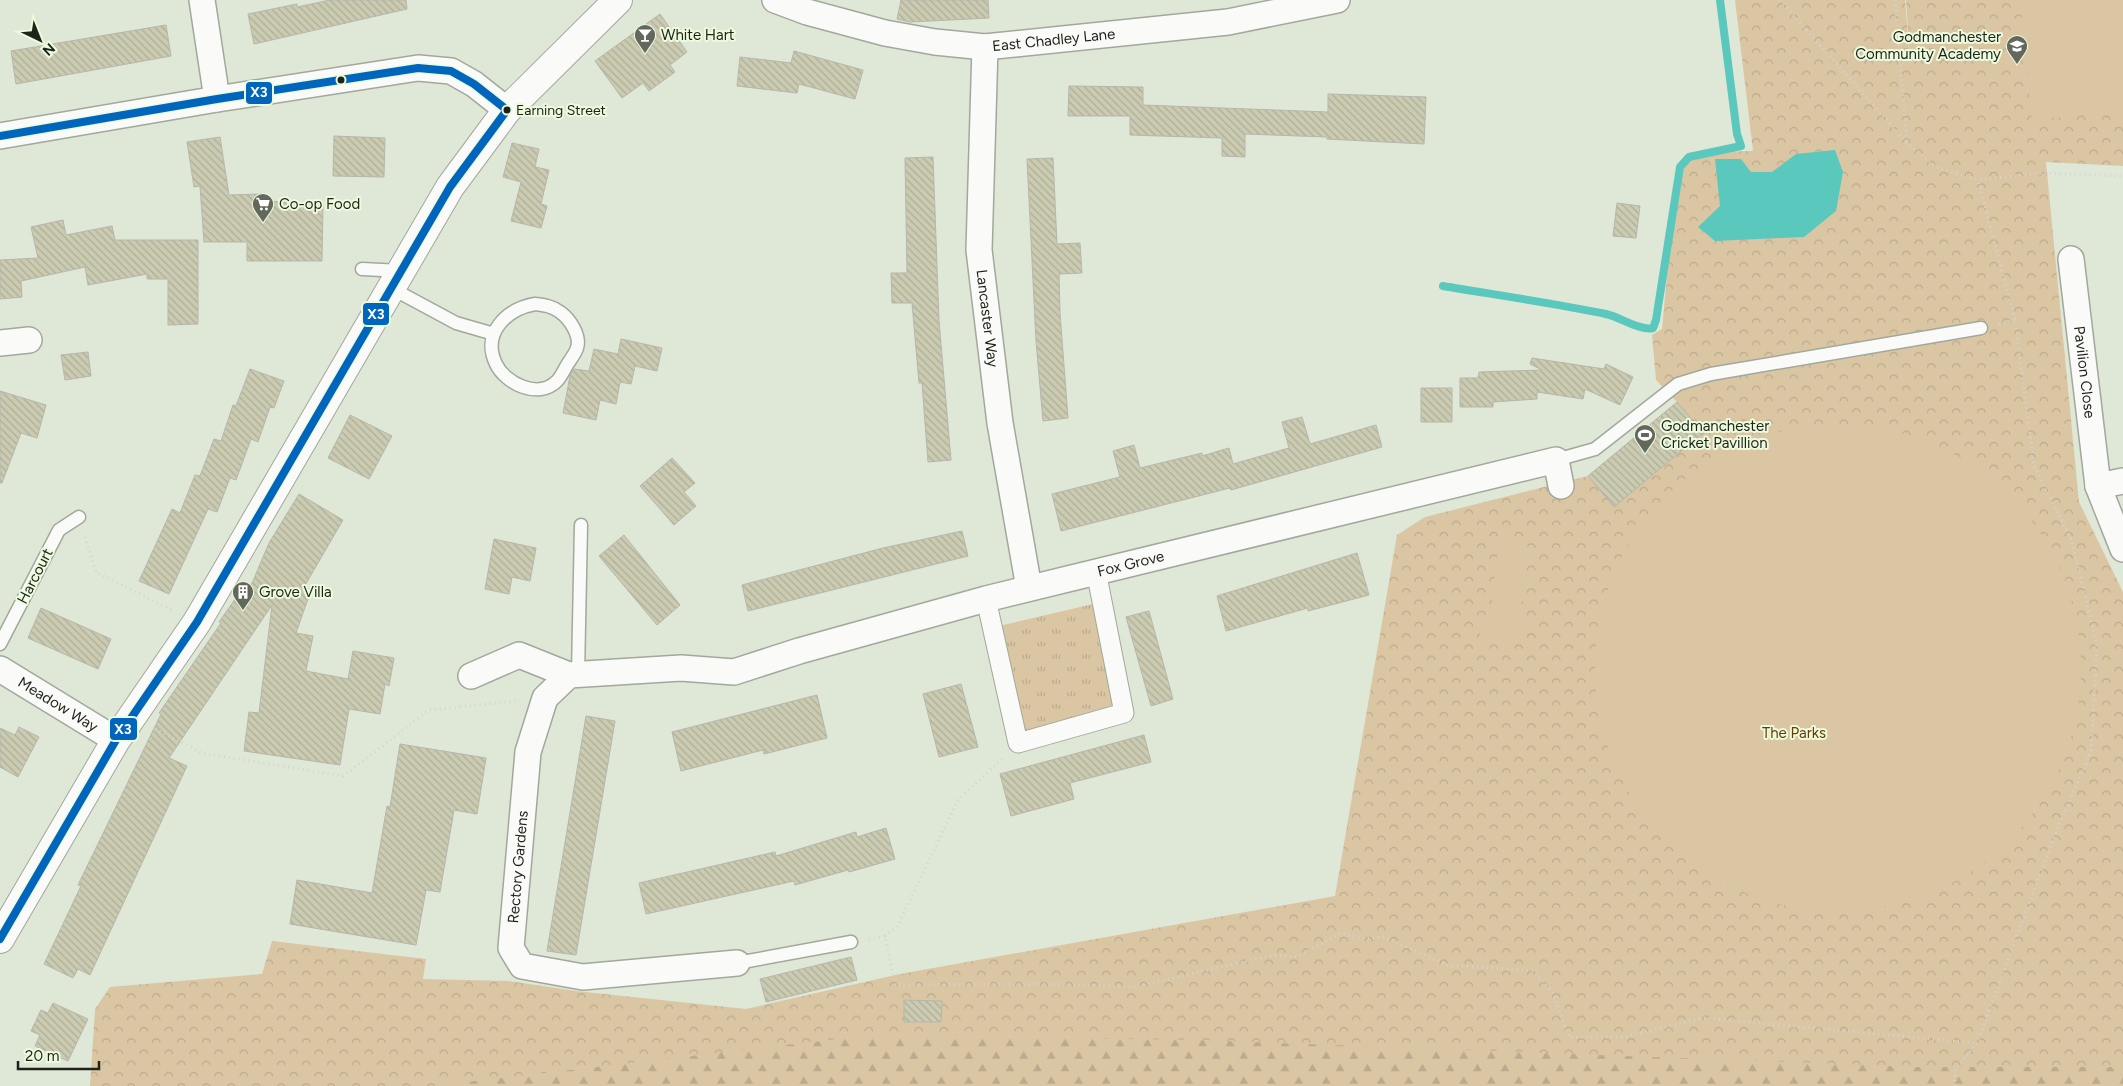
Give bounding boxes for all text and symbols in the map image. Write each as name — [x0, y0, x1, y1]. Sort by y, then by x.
north arrow — [15, 15, 65, 65]
bar icon: White Hart — [633, 23, 657, 54]
street label: East Chadley Lane — [991, 25, 1116, 55]
place label: White Hart — [661, 26, 735, 44]
place label: Godmanchester Community Academy — [1855, 28, 2001, 63]
school or university icon: Godmanchester Community Academy — [2005, 34, 2029, 65]
text: N — [39, 39, 58, 59]
unlabelled marker — [336, 75, 346, 85]
line badge: X3 — [245, 81, 273, 105]
text: X3 — [250, 84, 268, 101]
place label: Earning Street — [516, 102, 606, 119]
marker: Earning Street — [502, 105, 512, 115]
supermarket icon: Co-op Food — [251, 192, 275, 223]
place label: Co-op Food — [279, 195, 360, 213]
street label: Lancaster Way — [972, 268, 1002, 368]
line badge: X3 — [362, 302, 390, 326]
text: X3 — [367, 306, 385, 323]
street label: Pavilion Close — [2070, 325, 2099, 419]
place label: Godmanchester Cricket Pavillion — [1661, 417, 1769, 452]
sports icon: Godmanchester Cricket Pavillion — [1633, 423, 1657, 454]
street label: Harcourt — [13, 545, 57, 607]
street label: Fox Grove — [1095, 547, 1166, 581]
building icon: Grove Villa — [231, 580, 255, 611]
place label: Grove Villa — [259, 583, 332, 601]
street label: Meadow Way — [15, 673, 101, 736]
line badge: X3 — [109, 717, 138, 741]
text: X3 — [114, 721, 132, 738]
park label: The Parks — [1762, 724, 1826, 742]
street label: Rectory Gardens — [504, 810, 532, 924]
scale bar — [18, 1038, 99, 1070]
text: 20 m — [25, 1047, 59, 1065]

